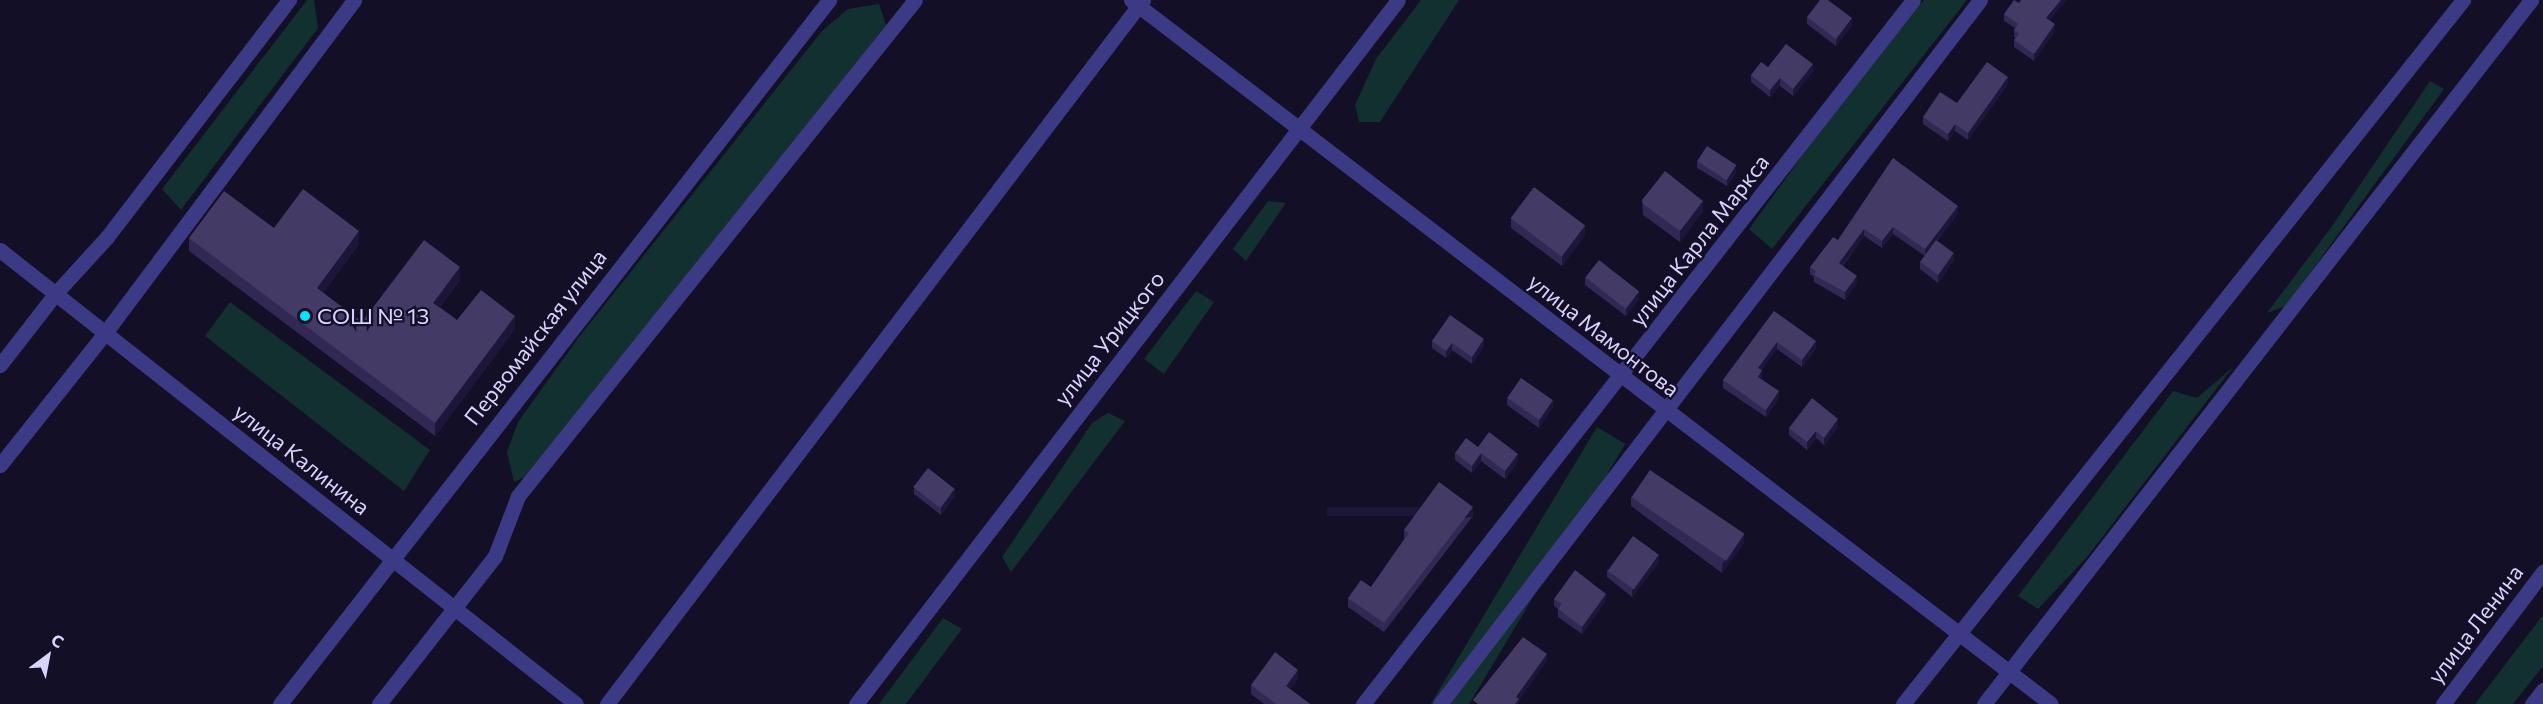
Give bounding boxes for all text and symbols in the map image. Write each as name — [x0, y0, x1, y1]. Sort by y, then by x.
street label: улица Карла Маркса — [1624, 149, 1774, 331]
street label: Первомайская улица — [458, 244, 612, 430]
street label: улица Урицкого — [1048, 266, 1170, 410]
street label: улица Мамонтова — [1523, 268, 1685, 402]
place label: СОШ № 13 — [317, 303, 429, 329]
marker: СОШ № 13 — [298, 309, 312, 323]
street label: улица Калинина — [229, 398, 375, 520]
street label: улица Ленина — [2422, 560, 2528, 688]
north arrow — [18, 626, 78, 686]
text: С — [48, 629, 67, 651]

